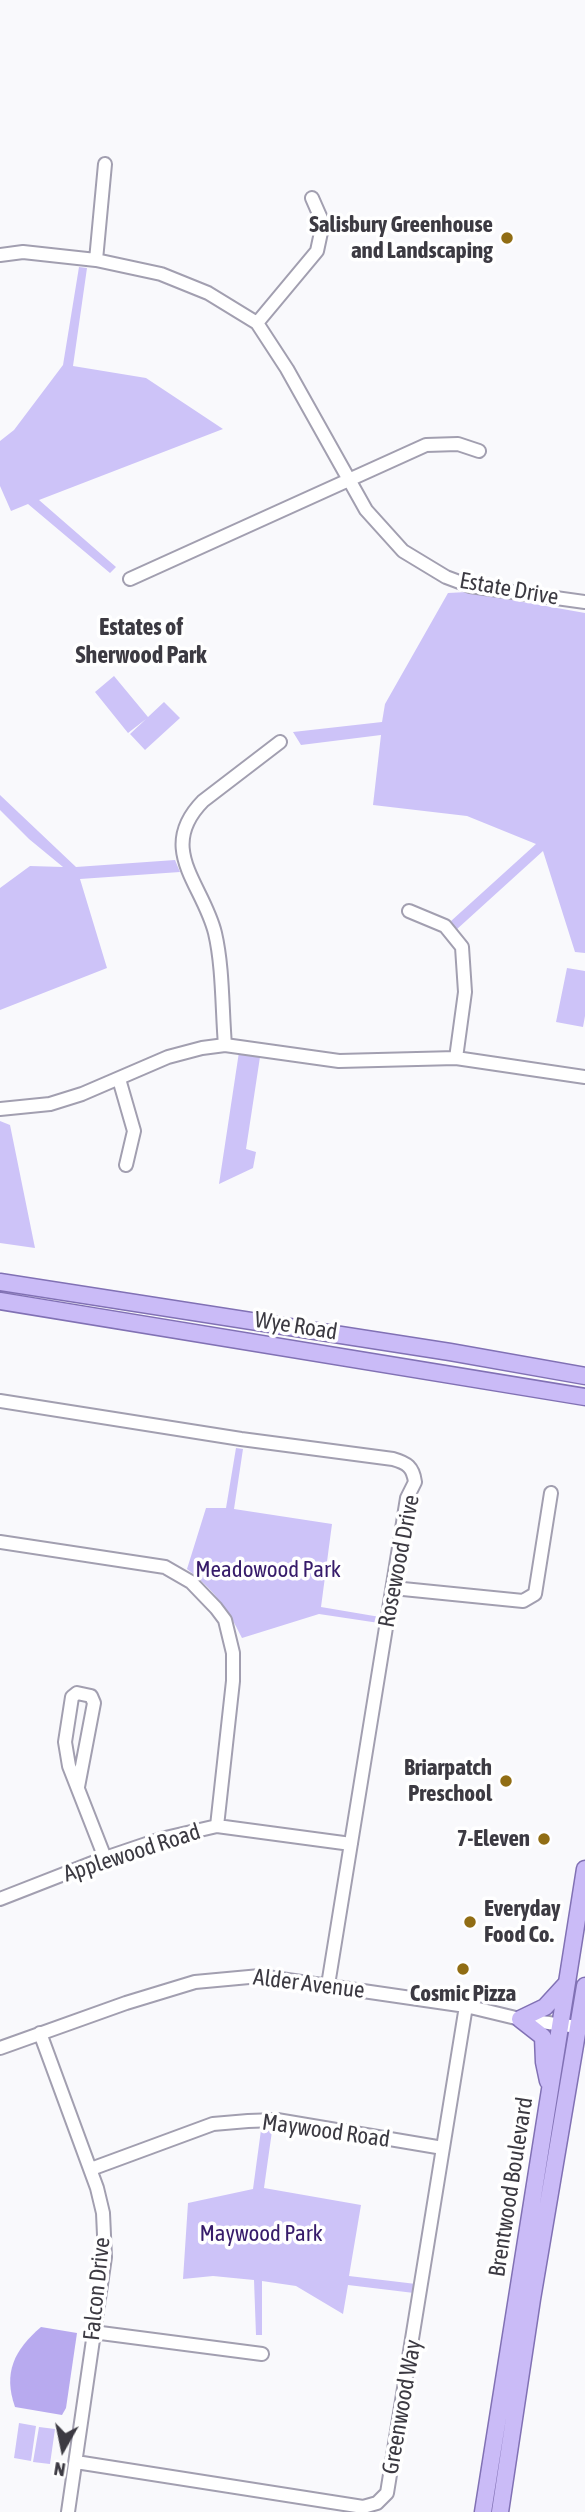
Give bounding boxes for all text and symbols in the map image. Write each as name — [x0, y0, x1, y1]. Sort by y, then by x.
place label: Salisbury Greenhouse and Landscaping — [309, 211, 493, 265]
marker: Salisbury Greenhouse and Landscaping — [499, 230, 515, 246]
street label: Estate Drive — [457, 567, 561, 611]
district label: Estates of Sherwood Park — [75, 613, 207, 669]
street label: Wye Road — [253, 1306, 339, 1346]
street label: Rosewood Drive — [373, 1492, 425, 1630]
park label: Meadowood Park — [195, 1556, 341, 1584]
place label: Briarpatch Preschool — [404, 1754, 492, 1808]
marker: Briarpatch Preschool — [498, 1773, 514, 1789]
street label: Applewood Road — [60, 1818, 204, 1888]
place label: 7-Eleven — [457, 1825, 530, 1853]
marker: 7-Eleven — [536, 1831, 552, 1847]
place label: Everyday Food Co. — [484, 1895, 561, 1949]
marker: Everyday Food Co. — [462, 1914, 478, 1930]
marker: Cosmic Pizza — [455, 1961, 471, 1977]
street label: Alder Avenue — [252, 1963, 366, 2005]
place label: Cosmic Pizza — [410, 1980, 516, 2008]
street label: Brentwood Boulevard — [483, 2095, 539, 2279]
street label: Maywood Road — [260, 2108, 392, 2154]
park label: Maywood Park — [199, 2220, 323, 2248]
street label: Falcon Drive — [78, 2236, 116, 2342]
street label: Greenwood Way — [377, 2338, 427, 2476]
north arrow — [28, 2414, 98, 2484]
text: N — [52, 2458, 67, 2481]

